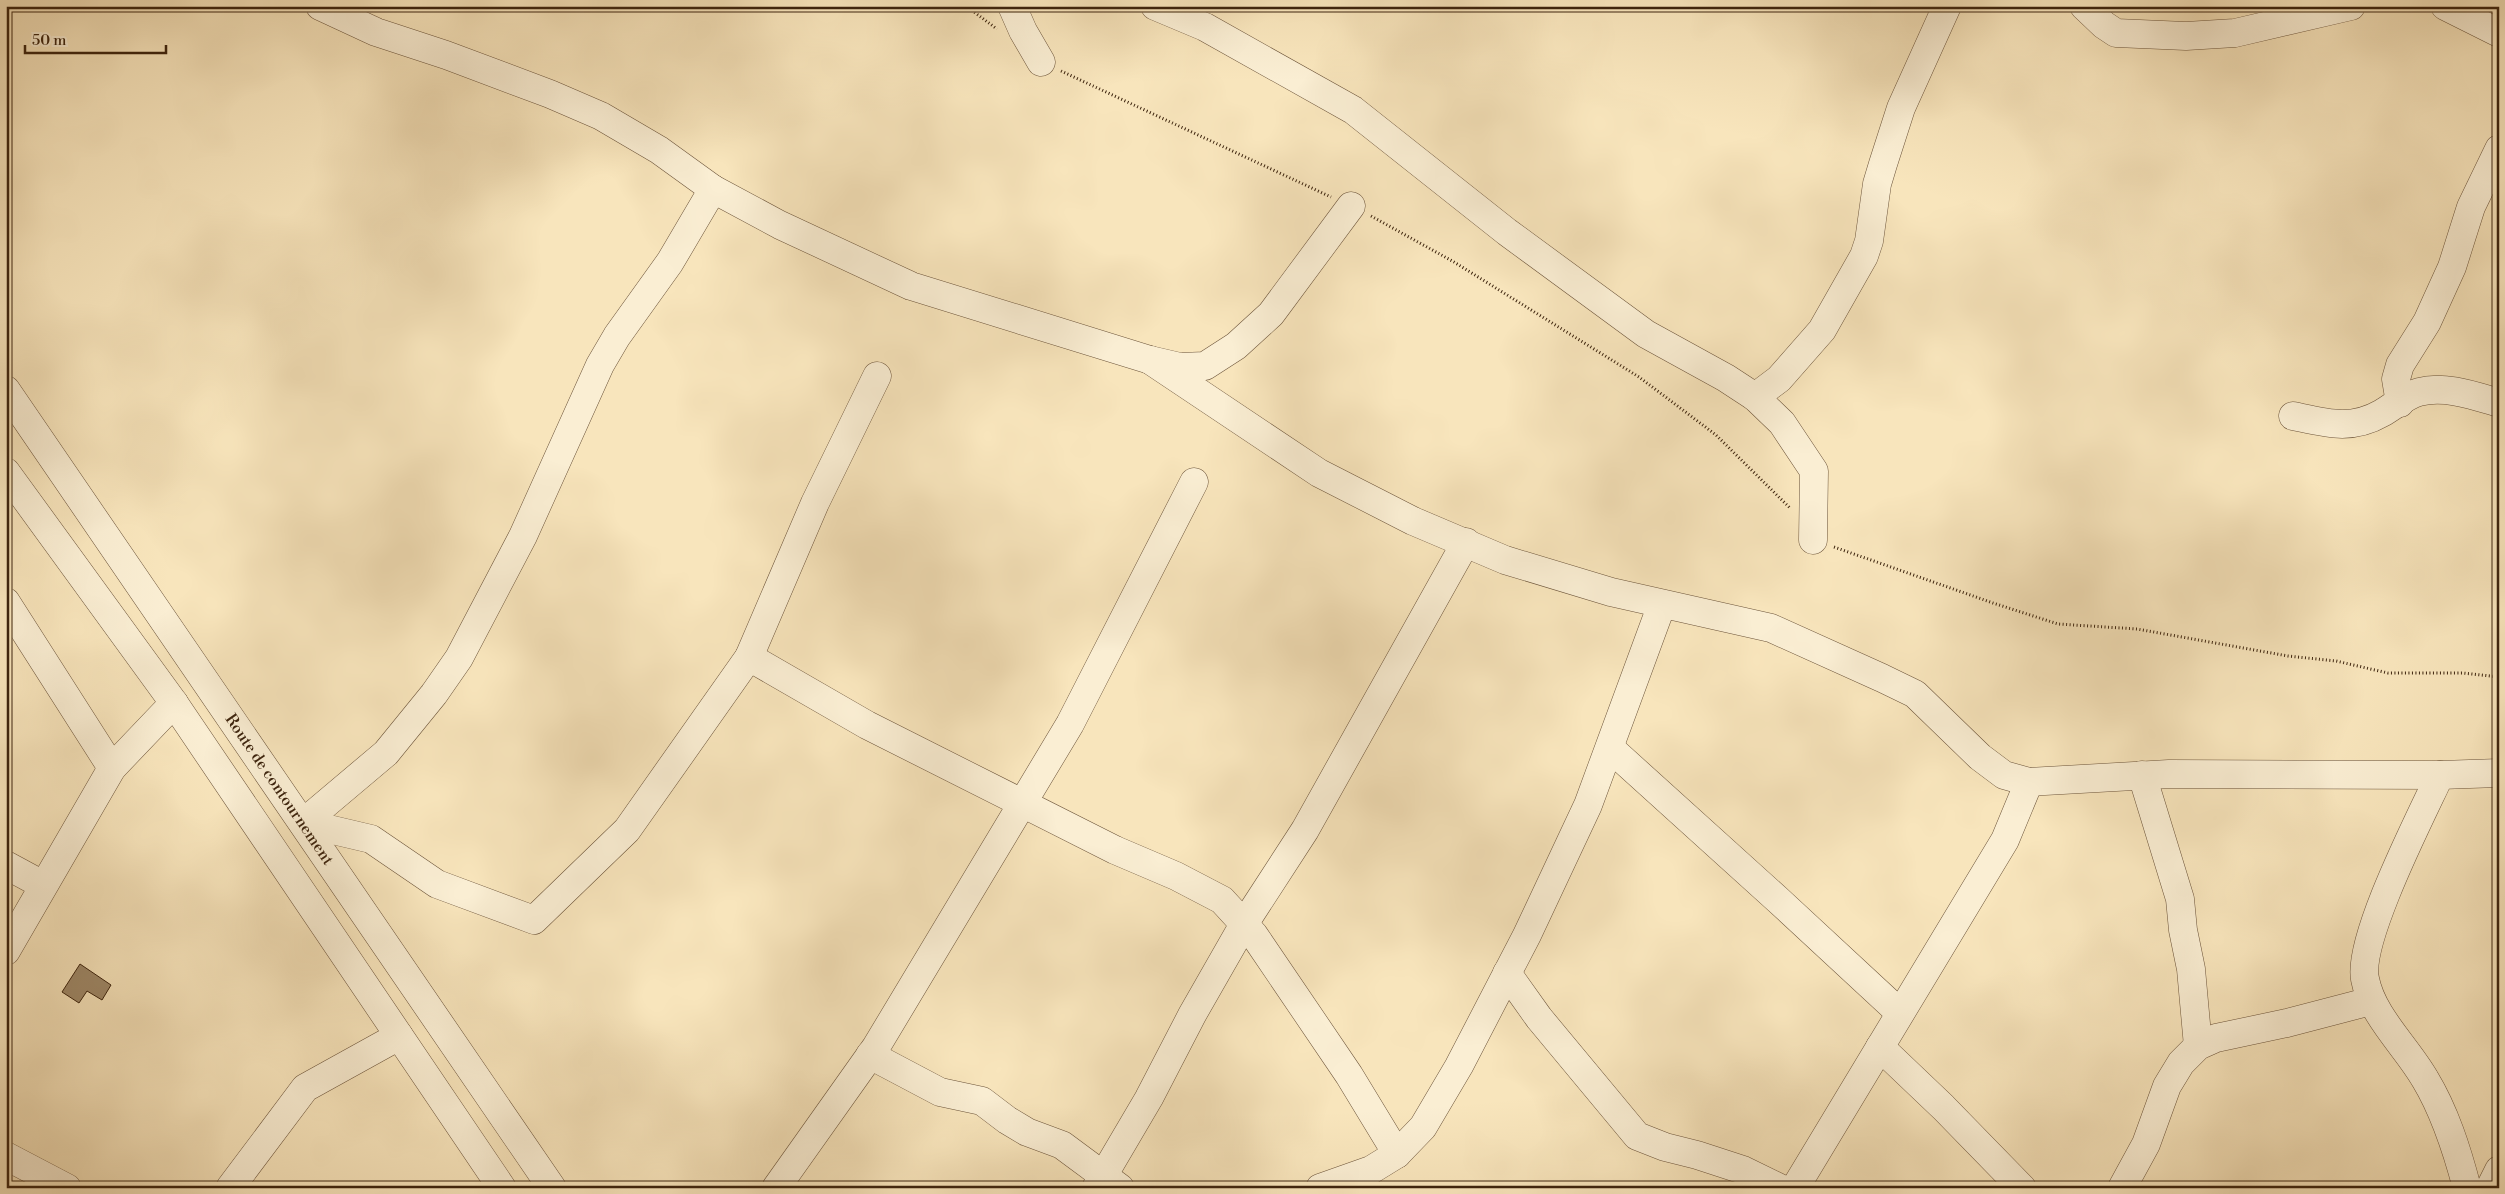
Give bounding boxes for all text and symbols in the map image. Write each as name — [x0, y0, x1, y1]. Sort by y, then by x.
scale bar — [25, 22, 166, 54]
text: 50 m — [32, 31, 66, 50]
street label: Route de contournement — [221, 710, 338, 869]

